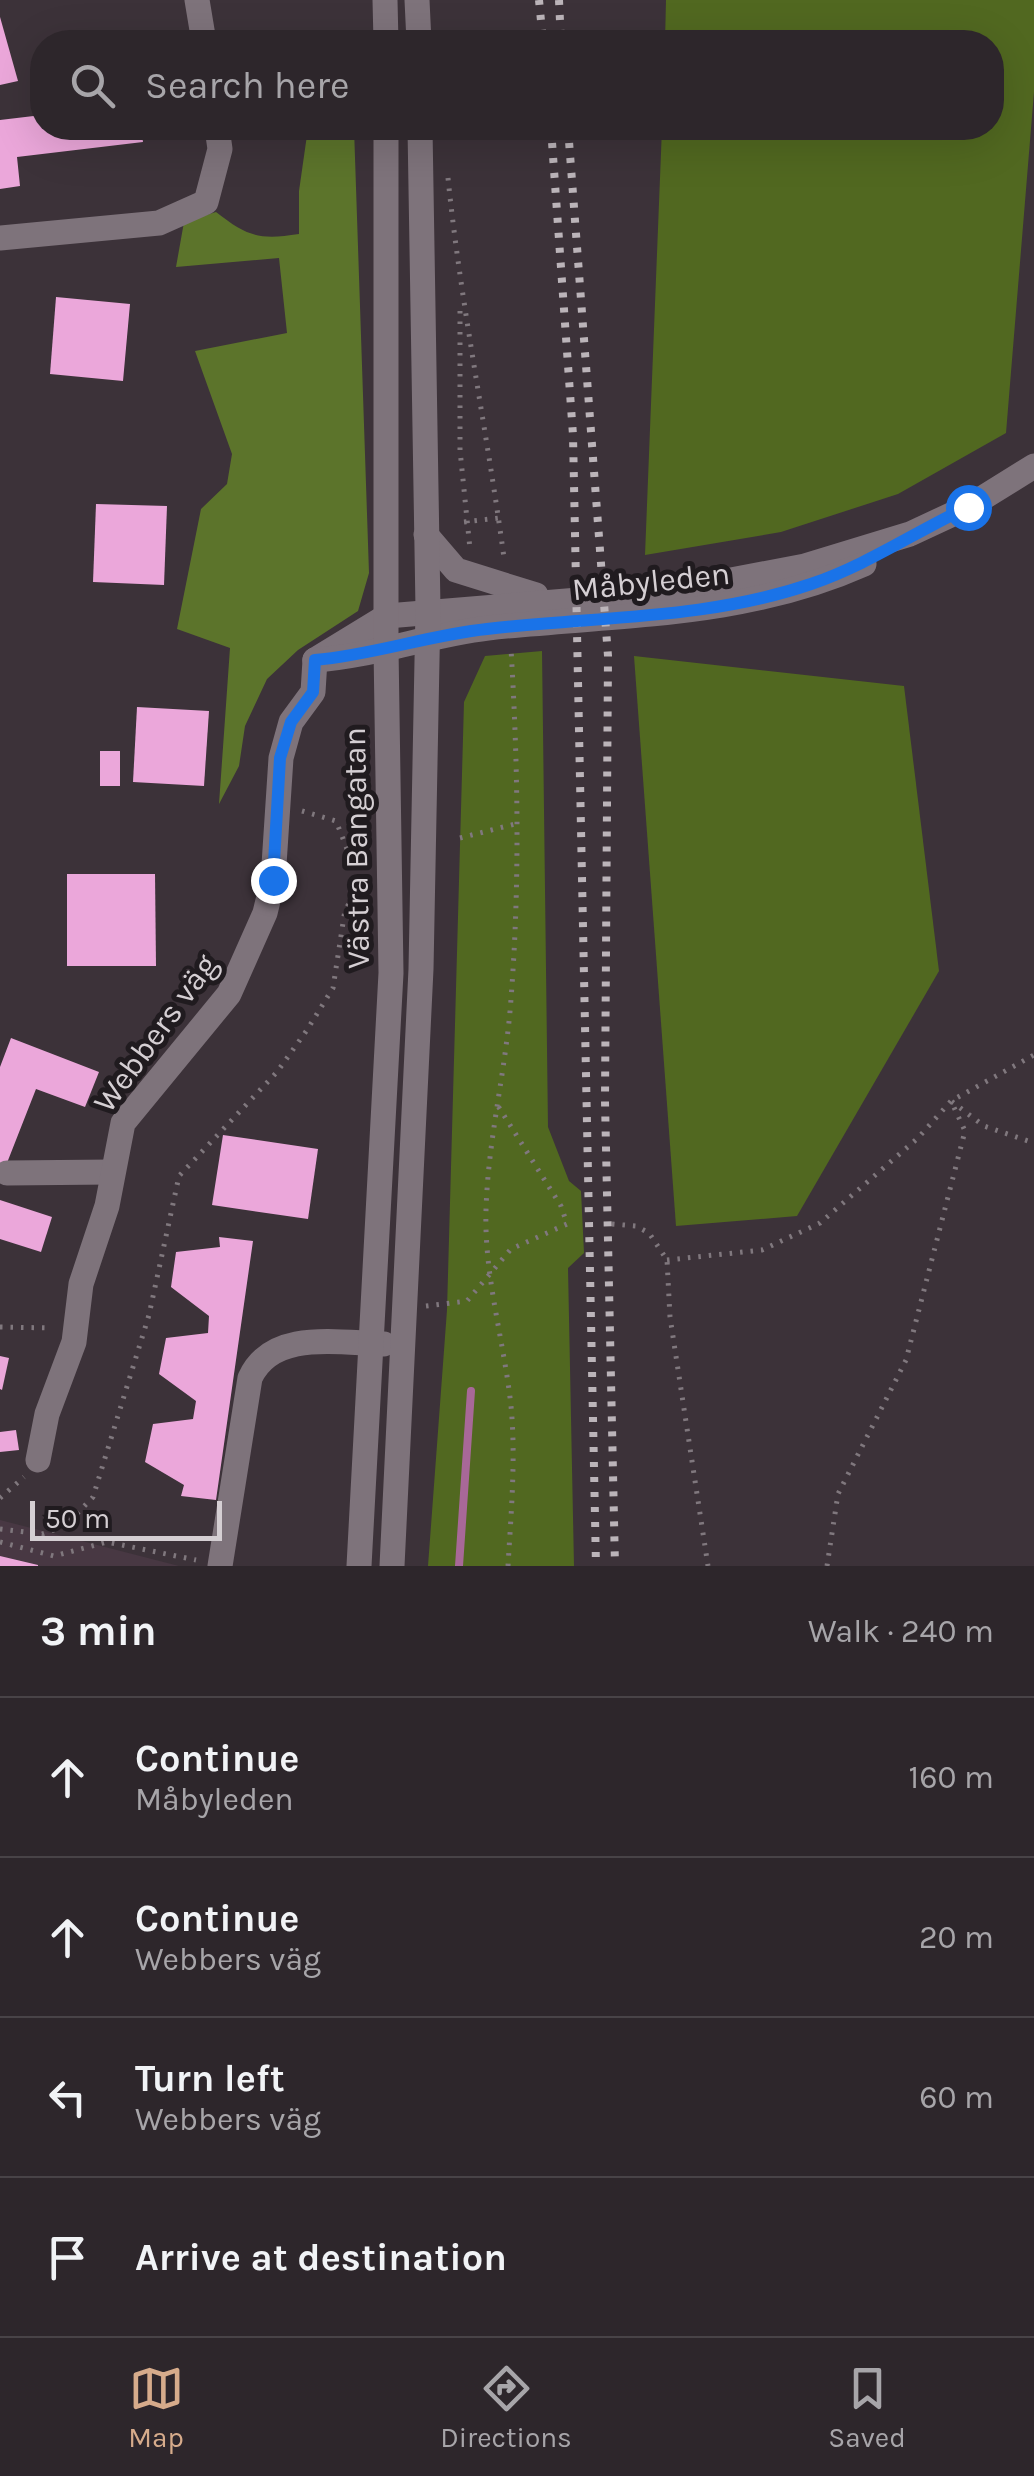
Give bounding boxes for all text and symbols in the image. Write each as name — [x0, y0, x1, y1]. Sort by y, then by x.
search box — [30, 30, 1004, 140]
icon: search — [65, 58, 120, 113]
text: Search here — [145, 63, 349, 108]
route start — [946, 485, 992, 531]
street label: Måbyleden — [570, 555, 732, 608]
street label: Västra Bangatan — [336, 727, 377, 969]
route end — [251, 858, 297, 904]
street label: Webbers väg — [86, 947, 225, 1119]
scale bar — [30, 1496, 222, 1540]
text: 50 m — [45, 1502, 110, 1535]
text: 3 min — [40, 1606, 157, 1656]
text: Walk · 240 m — [808, 1613, 994, 1650]
text: Continue — [135, 1736, 299, 1781]
icon: ahead — [40, 1750, 95, 1805]
text: 160 m — [909, 1759, 994, 1796]
text: Måbyleden — [135, 1781, 294, 1818]
text: Continue — [135, 1896, 299, 1941]
icon: ahead — [40, 1910, 95, 1965]
text: 20 m — [919, 1919, 994, 1956]
text: Webbers väg — [135, 1941, 321, 1978]
text: Turn left — [135, 2056, 285, 2101]
icon: left — [40, 2070, 95, 2125]
text: 60 m — [919, 2079, 994, 2116]
text: Webbers väg — [135, 2101, 321, 2138]
icon: arrive — [40, 2230, 95, 2285]
text: Arrive at destination — [135, 2235, 507, 2280]
tab: Map — [128, 2361, 184, 2454]
tab: Directions — [440, 2361, 572, 2454]
tab: Saved — [828, 2361, 906, 2454]

